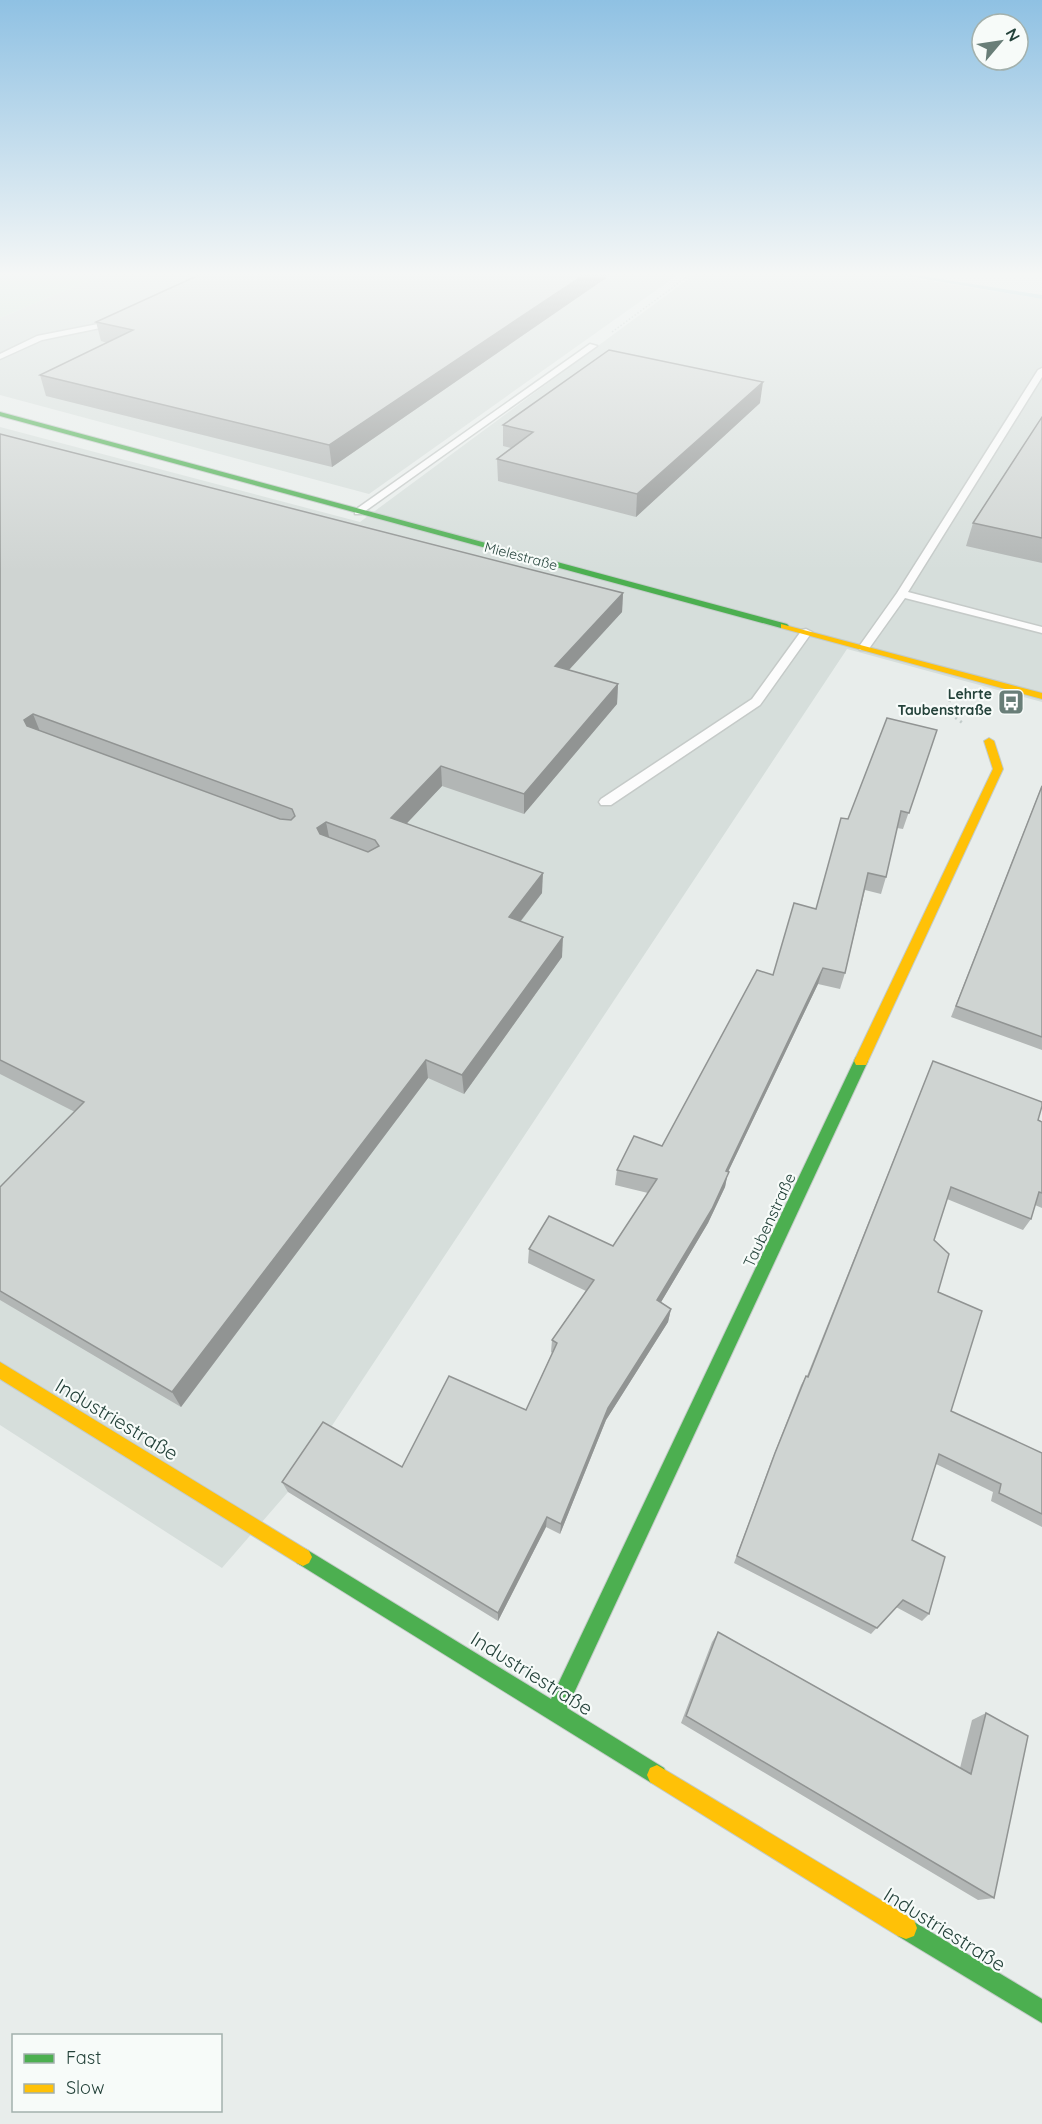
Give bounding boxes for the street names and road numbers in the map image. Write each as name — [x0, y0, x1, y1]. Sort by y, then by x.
street label: Mielestraße — [483, 538, 560, 574]
street label: Taubenstraße — [738, 1170, 800, 1270]
street label: Industriestraße — [51, 1372, 183, 1466]
street label: Industriestraße — [466, 1626, 598, 1720]
street label: Industriestraße — [879, 1882, 1011, 1976]

